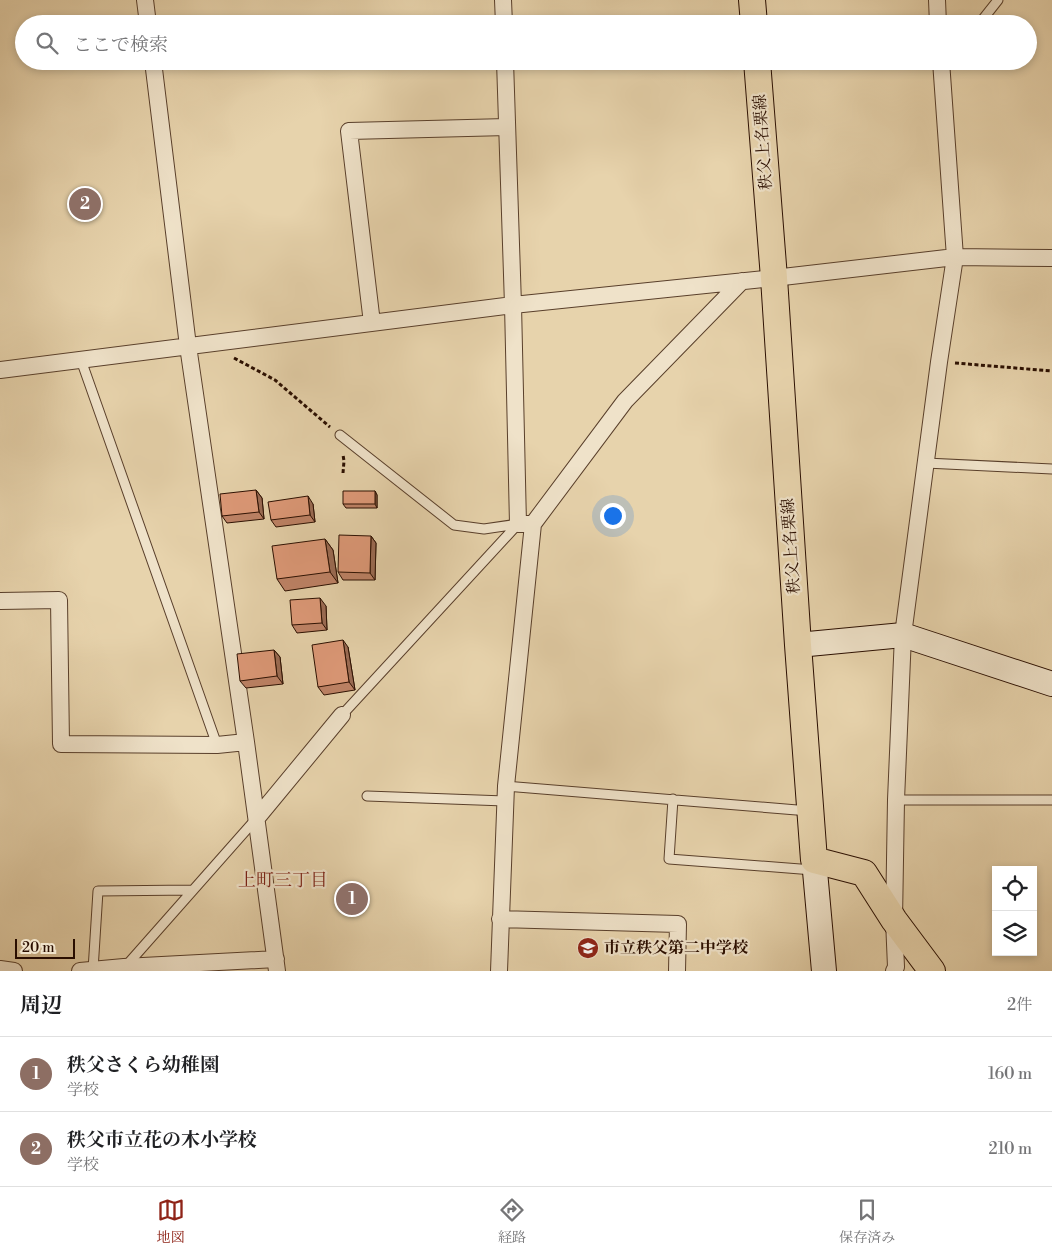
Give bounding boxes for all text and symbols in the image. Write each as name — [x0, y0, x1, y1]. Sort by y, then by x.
search box — [15, 15, 1037, 70]
icon: search — [33, 29, 61, 57]
text: ここで検索 — [73, 33, 168, 57]
street label: 秩父上名栗線 — [750, 93, 776, 191]
pin: 2 — [69, 185, 101, 223]
street label: 秩父上名栗線 — [778, 497, 804, 595]
your location — [600, 503, 626, 529]
map controls — [992, 866, 1037, 956]
button: locate — [992, 866, 1037, 911]
district label: 上町三丁目 — [238, 869, 328, 892]
pin: 1 — [336, 880, 368, 918]
button: layers — [992, 911, 1037, 956]
scale bar — [15, 936, 75, 959]
school or university icon: 市立秩父第二中学校 — [576, 936, 600, 960]
place label: 市立秩父第二中学校 — [604, 938, 749, 958]
text: 20 m — [22, 939, 54, 957]
text: 周辺 — [20, 993, 62, 1019]
text: 2件 — [1007, 995, 1032, 1015]
text: 秩父さくら幼稚園 — [67, 1053, 219, 1077]
text: 1 — [32, 1064, 40, 1084]
text: 160 m — [988, 1064, 1032, 1084]
text: 学校 — [67, 1080, 99, 1100]
text: 秩父市立花の木小学校 — [67, 1128, 257, 1152]
text: 2 — [31, 1139, 41, 1159]
text: 210 m — [988, 1139, 1032, 1159]
text: 学校 — [67, 1155, 99, 1175]
tab: 地図 — [157, 1196, 185, 1247]
tab: 経路 — [498, 1196, 526, 1247]
tab: 保存済み — [839, 1196, 895, 1247]

